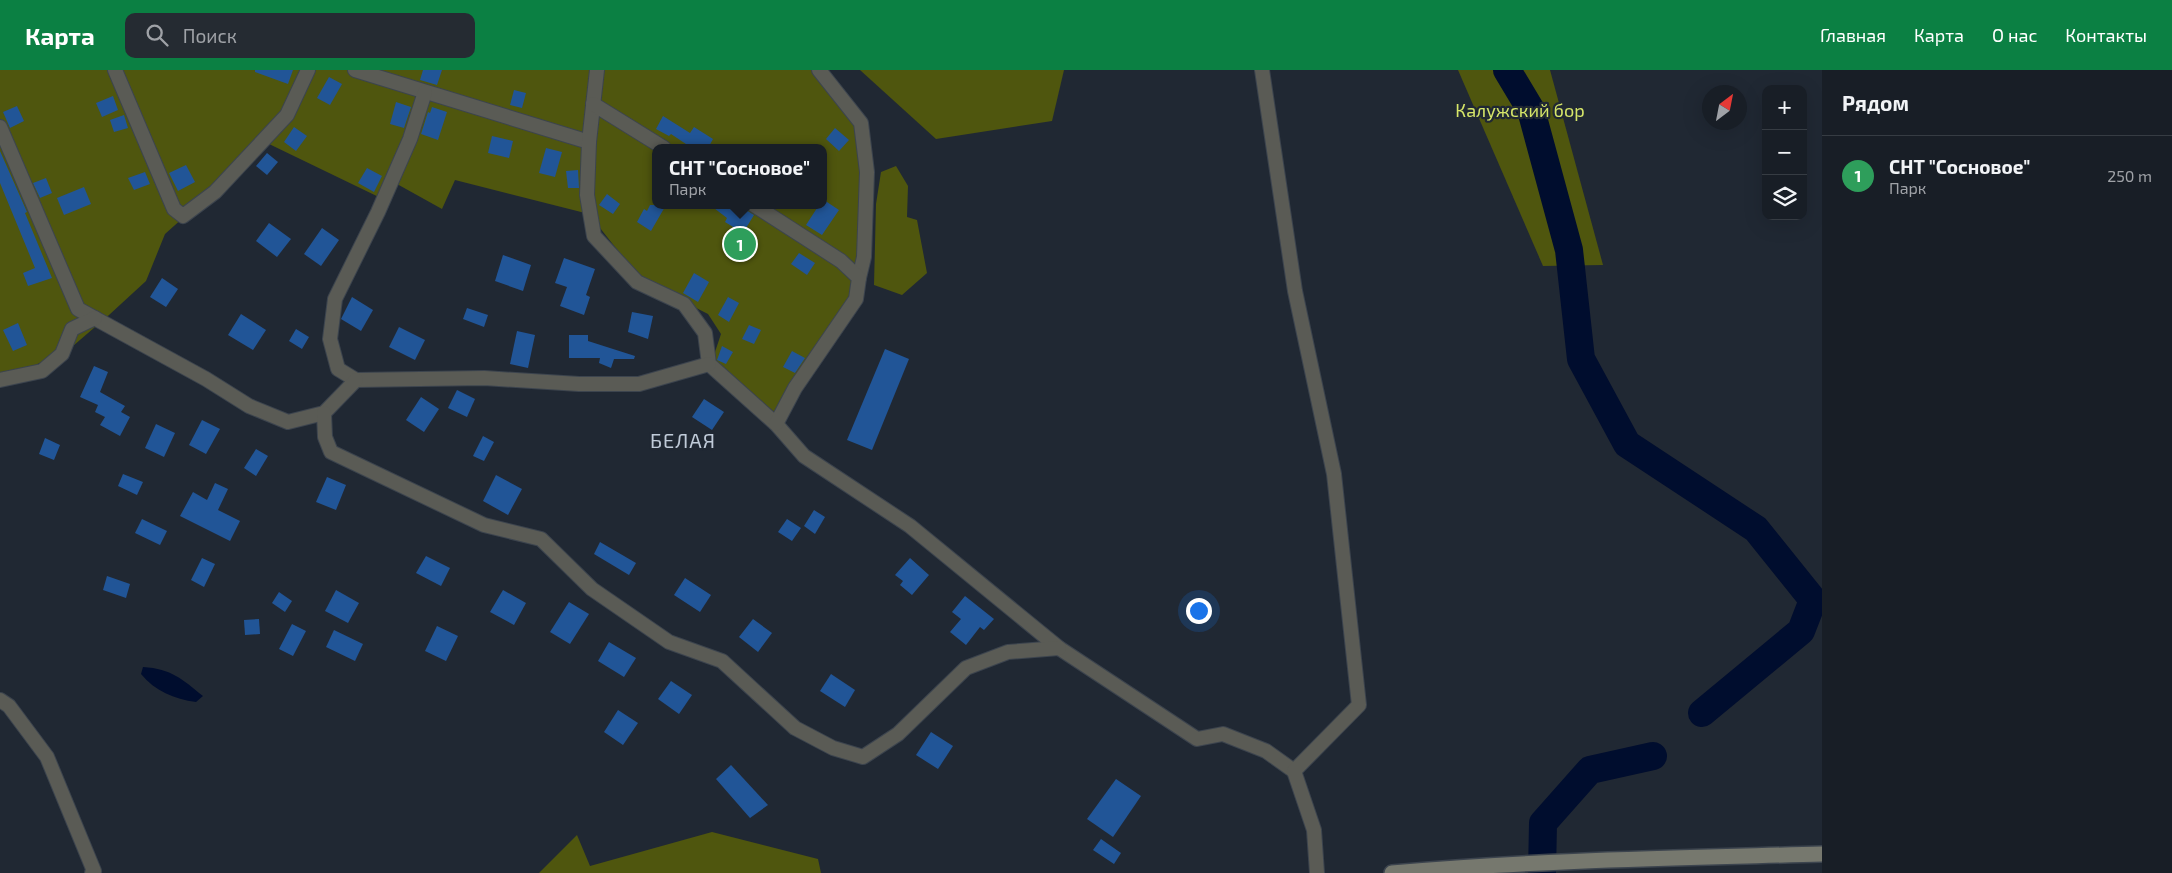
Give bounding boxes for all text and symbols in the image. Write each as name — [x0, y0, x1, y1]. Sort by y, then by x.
search box — [125, 13, 475, 58]
text: Карта — [25, 21, 95, 50]
icon: search — [143, 21, 171, 49]
text: Поиск — [183, 24, 237, 47]
text: Главная — [1820, 24, 1886, 46]
text: Карта — [1914, 24, 1964, 46]
text: О нас — [1992, 24, 2037, 46]
text: Контакты — [2065, 24, 2147, 46]
north arrow — [1702, 85, 1747, 130]
map controls — [1762, 85, 1807, 220]
button: + — [1762, 85, 1807, 130]
text: Рядом — [1842, 90, 1909, 115]
park label: Калужский бор — [1455, 99, 1585, 121]
button: − — [1762, 130, 1807, 175]
popup — [652, 144, 827, 209]
text: СНТ "Сосновое" — [1889, 155, 2030, 178]
text: СНТ "Сосновое" — [669, 156, 810, 179]
text: 1 — [1855, 166, 1861, 185]
text: 250 m — [2107, 166, 2152, 185]
button: layers — [1762, 175, 1807, 220]
text: Парк — [1889, 178, 1926, 197]
text: Парк — [669, 179, 706, 198]
pin: 1 — [724, 225, 756, 263]
district label: БЕЛАЯ — [650, 428, 716, 452]
your location — [1186, 598, 1212, 624]

